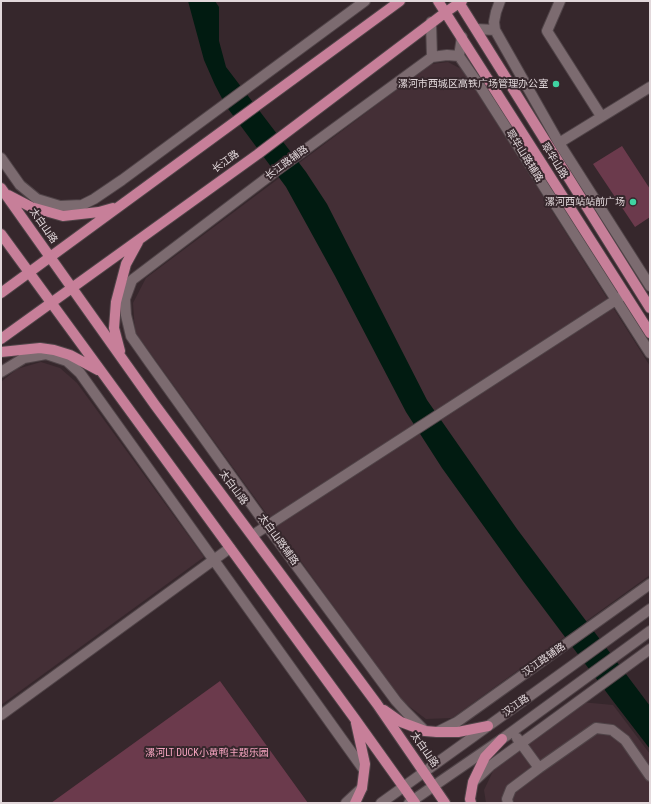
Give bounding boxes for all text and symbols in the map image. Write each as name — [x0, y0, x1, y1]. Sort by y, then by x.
place label: 漯河市西城区高铁广场管理办公室 — [398, 78, 548, 90]
marker: 漯河市西城区高铁广场管理办公室 — [551, 79, 561, 89]
street label: 翠华山路辅路 — [503, 127, 545, 185]
street label: 翠华山路 — [538, 141, 570, 181]
street label: 长江路辅路 — [263, 143, 311, 183]
street label: 长江路 — [210, 148, 242, 176]
place label: 漯河西站站前广场 — [545, 196, 625, 208]
marker: 漯河西站站前广场 — [628, 197, 638, 207]
street label: 太白山路 — [27, 206, 59, 246]
street label: 太白山路 — [216, 468, 250, 508]
street label: 太白山路辅路 — [256, 512, 300, 568]
street label: 汉江路辅路 — [520, 641, 568, 679]
street label: 汉江路 — [500, 692, 532, 720]
street label: 太白山路 — [408, 730, 440, 770]
park label: 漯河LT DUCK小黄鸭主题乐园 — [145, 747, 269, 759]

